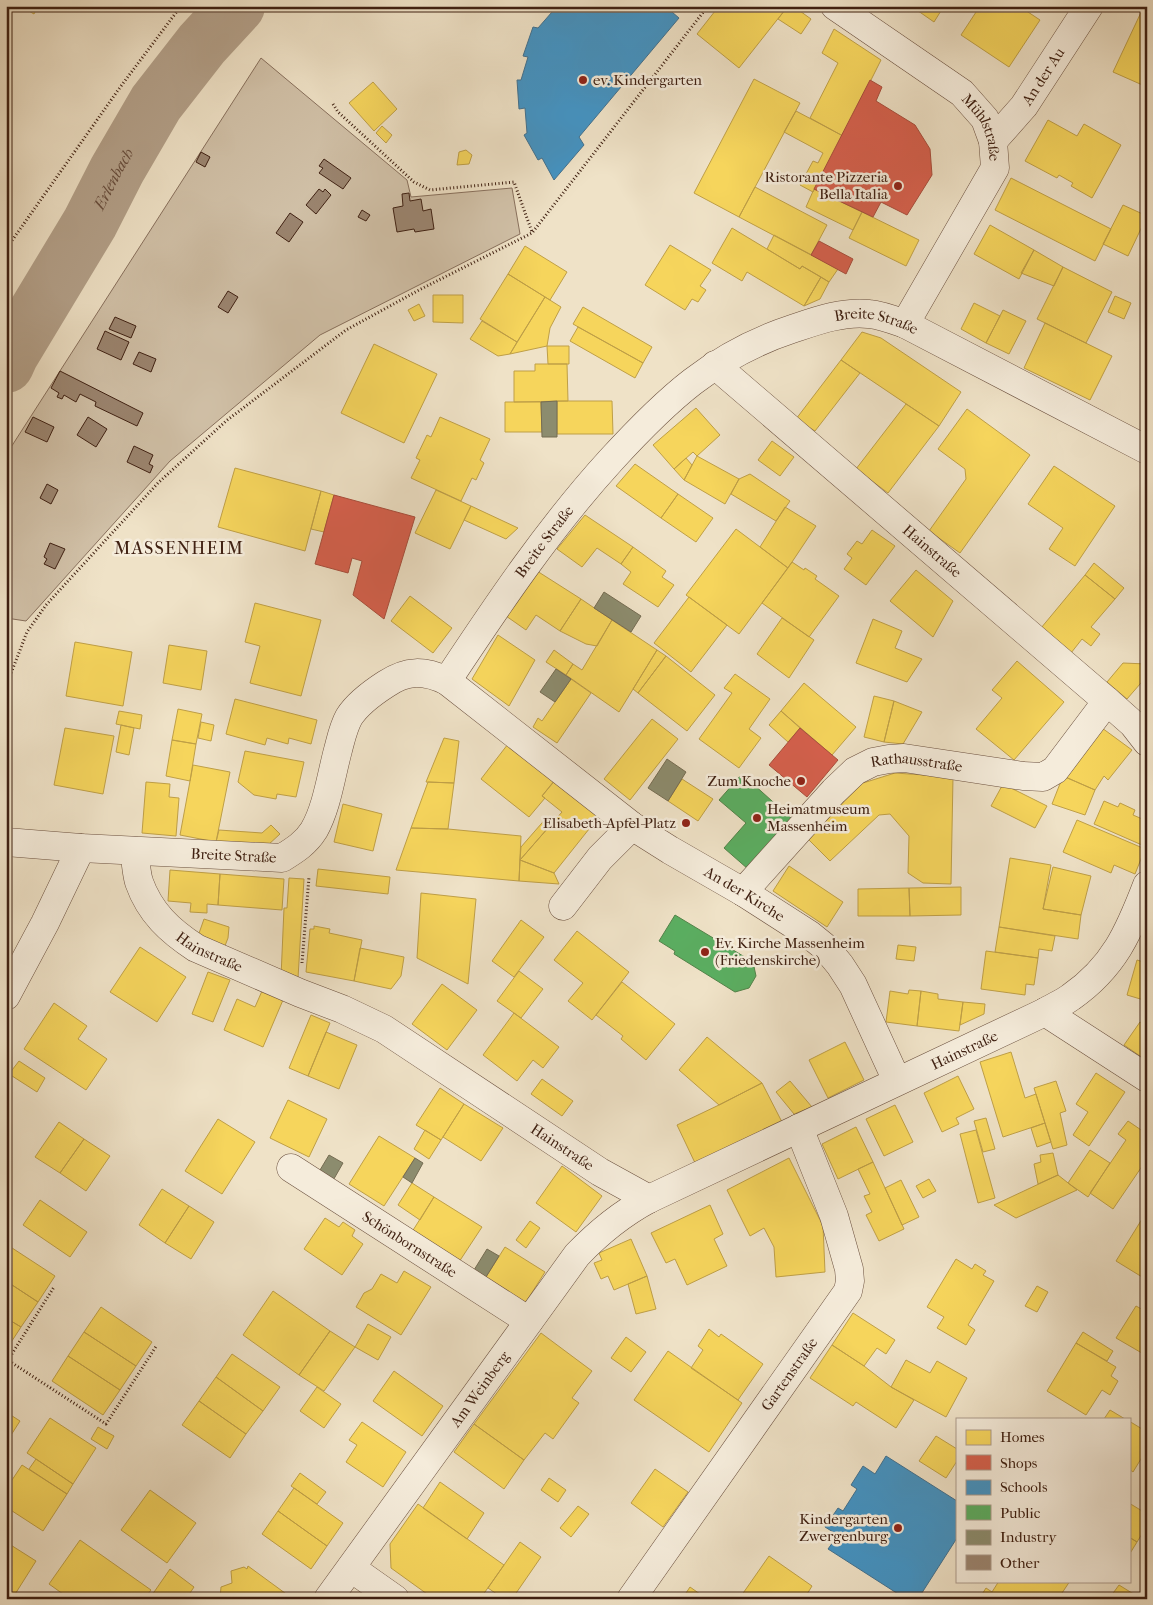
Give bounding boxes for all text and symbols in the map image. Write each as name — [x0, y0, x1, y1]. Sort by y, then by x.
street label: An der Au — [1017, 44, 1069, 109]
place label: ev. Kindergarten — [593, 71, 702, 89]
marker: ev. Kindergarten — [577, 74, 589, 86]
street label: Mühlstraße — [958, 90, 1004, 162]
water label: Erlenbach — [89, 145, 138, 214]
place label: Ristorante Pizzeria Bella Italia — [764, 168, 889, 203]
marker: Ristorante Pizzeria Bella Italia — [892, 180, 904, 192]
street label: Breite Straße — [833, 304, 922, 339]
street label: Breite Straße — [511, 501, 578, 581]
street label: Hainstraße — [899, 521, 966, 582]
district label: MASSENHEIM — [114, 538, 244, 559]
street label: Rathausstraße — [869, 749, 964, 776]
place label: Zum Knoche — [707, 772, 792, 790]
marker: Zum Knoche — [795, 775, 807, 787]
place label: Heimatmuseum Massenheim — [767, 800, 871, 835]
marker: Heimatmuseum Massenheim — [751, 812, 763, 824]
place label: Elisabeth-Apfel-Platz — [543, 814, 676, 832]
marker: Elisabeth-Apfel-Platz — [680, 817, 692, 829]
street label: Breite Straße — [190, 844, 278, 867]
street label: An der Kirche — [700, 862, 788, 926]
street label: Hainstraße — [172, 928, 246, 976]
place label: Ev. Kirche Massenheim (Friedenskirche) — [715, 934, 865, 969]
marker: Ev. Kirche Massenheim (Friedenskirche) — [699, 946, 711, 958]
street label: Hainstraße — [928, 1026, 1001, 1074]
street label: Hainstraße — [527, 1120, 598, 1175]
street label: Schönbornstraße — [359, 1207, 461, 1282]
street label: Gartenstraße — [757, 1334, 822, 1414]
street label: Am Weinberg — [446, 1347, 514, 1431]
legend — [956, 1418, 1130, 1582]
text: Homes — [1000, 1428, 1045, 1446]
text: Shops — [1000, 1454, 1038, 1472]
text: Schools — [1000, 1478, 1048, 1496]
text: Public — [1000, 1504, 1041, 1522]
place label: Kindergarten Zwergenburg — [799, 1510, 889, 1545]
marker: Kindergarten Zwergenburg — [892, 1522, 904, 1534]
text: Industry — [1000, 1528, 1057, 1546]
text: Other — [1000, 1554, 1040, 1572]

